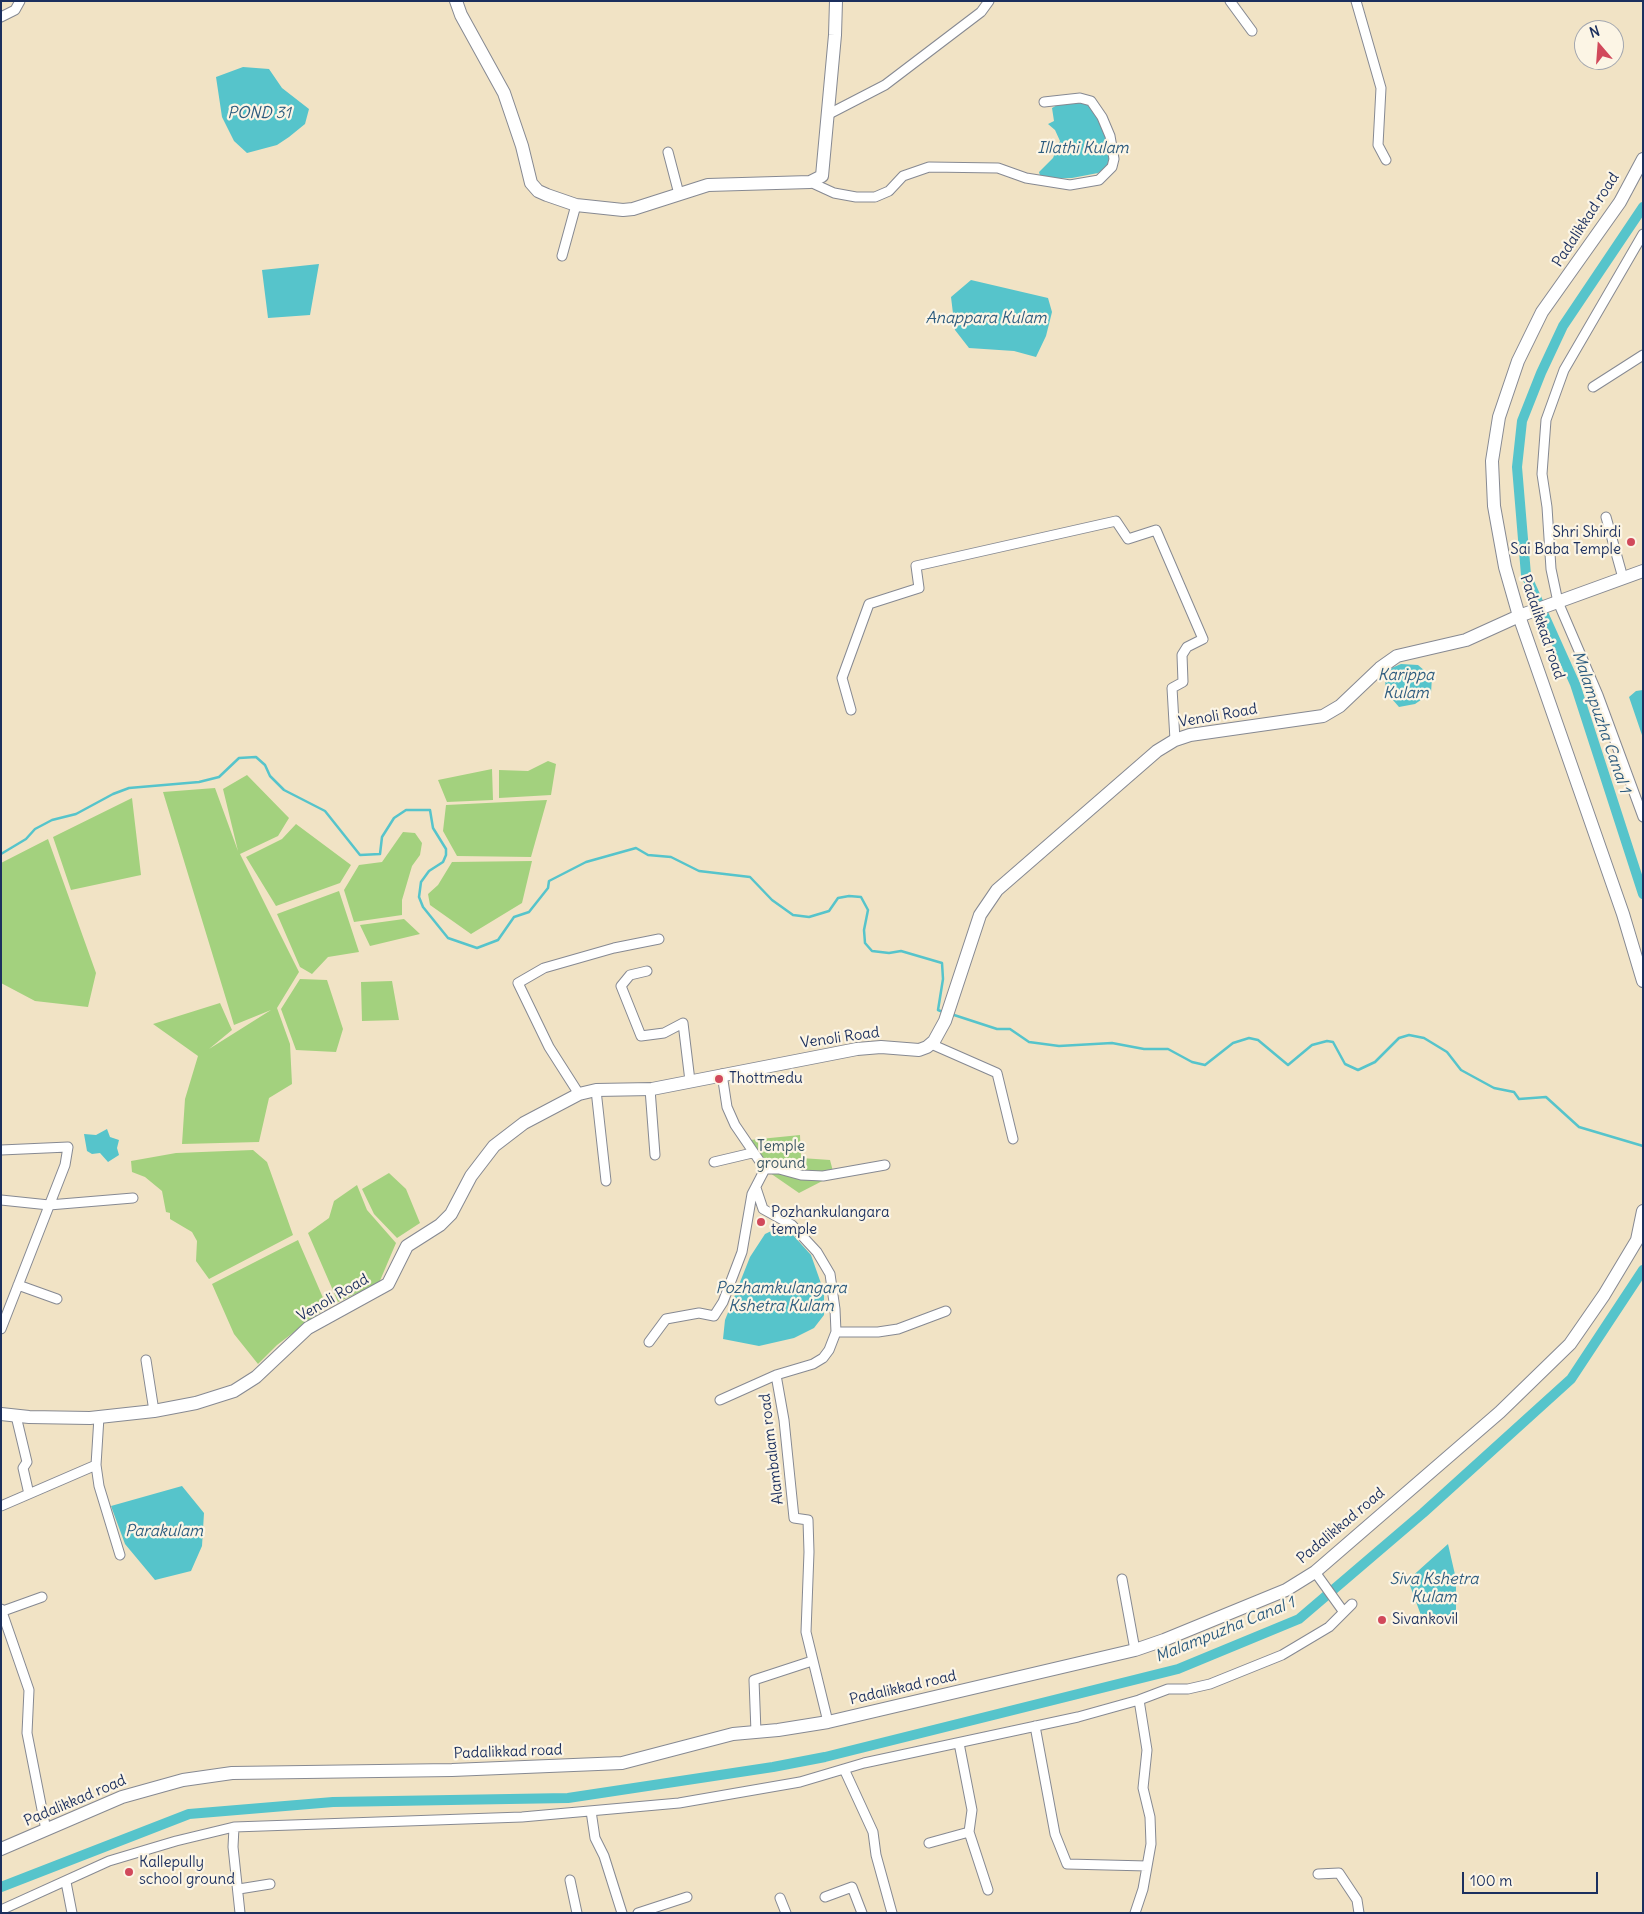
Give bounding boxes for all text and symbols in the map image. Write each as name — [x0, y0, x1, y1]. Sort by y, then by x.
north arrow — [1574, 20, 1624, 70]
text: N — [1587, 22, 1602, 42]
water label: POND 31 — [227, 103, 291, 123]
water label: Illathi Kulam — [1037, 138, 1129, 158]
street label: Padalikkad road — [1549, 169, 1623, 271]
water label: Anappara Kulam — [925, 308, 1047, 328]
place label: Shri Shirdi Sai Baba Temple — [1510, 524, 1621, 559]
marker: Shri Shirdi Sai Baba Temple — [1625, 536, 1637, 548]
street label: Padalikkad road — [1516, 572, 1568, 682]
water label: Malampuzha Canal 1 — [1568, 649, 1634, 795]
water label: Karippa Kulam — [1378, 665, 1434, 703]
street label: Venoli Road — [1177, 700, 1259, 732]
street label: Venoli Road — [799, 1024, 881, 1052]
place label: Thottmedu — [729, 1070, 803, 1088]
marker: Thottmedu — [713, 1073, 725, 1085]
park label: Temple ground — [756, 1138, 806, 1173]
place label: Pozhankulangara temple — [771, 1204, 890, 1239]
marker: Pozhankulangara temple — [755, 1216, 767, 1228]
street label: Venoli Road — [294, 1270, 372, 1326]
water label: Pozhamkulangara Kshetra Kulam — [715, 1278, 847, 1316]
street label: Alambalam road — [756, 1392, 788, 1506]
street label: Padalikkad road — [1293, 1484, 1389, 1568]
water label: Parakulam — [125, 1521, 203, 1541]
water label: Siva Kshetra Kulam — [1389, 1569, 1479, 1607]
water label: Malampuzha Canal 1 — [1152, 1593, 1298, 1667]
place label: Sivankovil — [1392, 1611, 1458, 1629]
marker: Sivankovil — [1376, 1614, 1388, 1626]
street label: Padalikkad road — [848, 1667, 958, 1709]
street label: Padalikkad road — [453, 1741, 563, 1763]
street label: Padalikkad road — [21, 1771, 129, 1831]
place label: Kallepully school ground — [139, 1854, 235, 1889]
scale bar — [1464, 1862, 1600, 1894]
marker: Kallepully school ground — [123, 1866, 135, 1878]
text: 100 m — [1470, 1871, 1512, 1890]

